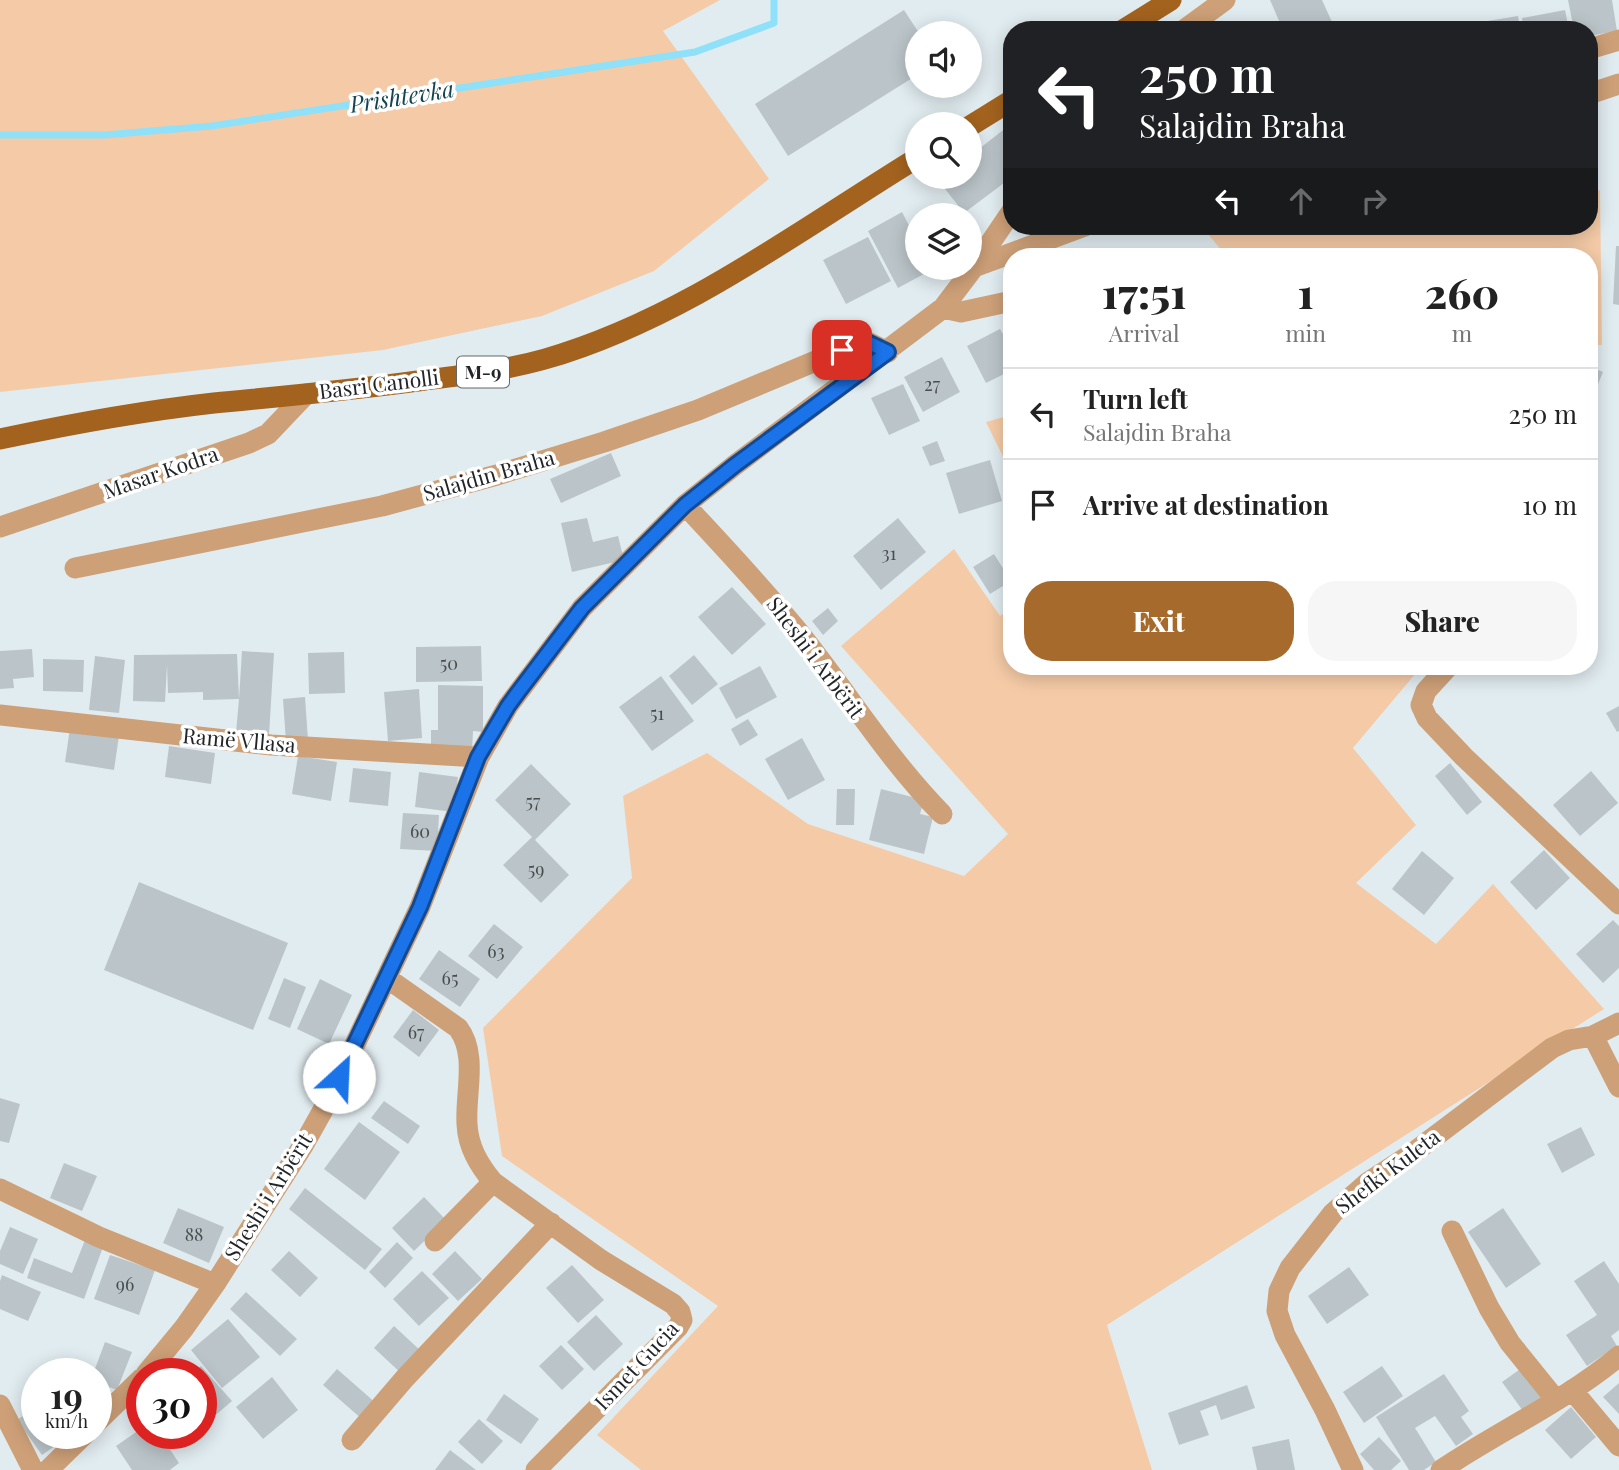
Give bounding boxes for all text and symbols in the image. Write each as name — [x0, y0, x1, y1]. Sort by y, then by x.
map controls — [905, 21, 982, 280]
button: sound — [905, 21, 982, 98]
text: 250 m — [1139, 40, 1275, 105]
icon: left — [1024, 49, 1115, 140]
water label: Prishtevka — [346, 72, 456, 119]
text: Salajdin Braha — [1139, 103, 1346, 146]
button: search — [905, 112, 982, 189]
icon: left — [1209, 182, 1247, 220]
icon: ahead — [1282, 182, 1320, 220]
icon: right — [1355, 182, 1393, 220]
button: layers — [905, 203, 982, 280]
text: 17:51 — [1102, 264, 1187, 320]
text: 1 — [1297, 264, 1314, 320]
text: 260 — [1425, 264, 1499, 320]
text: Arrival — [1109, 317, 1180, 348]
text: min — [1285, 317, 1326, 348]
text: m — [1452, 317, 1472, 348]
pin — [812, 320, 872, 380]
icon: arrive — [823, 331, 861, 369]
road number: M-9 — [457, 356, 509, 388]
street label: Basri Canolli — [317, 362, 440, 404]
house number: 27 — [924, 372, 941, 396]
text: Turn left — [1083, 381, 1188, 416]
icon: left — [1024, 395, 1062, 433]
text: 250 m — [1509, 396, 1577, 431]
text: Salajdin Braha — [1083, 416, 1232, 447]
street label: Masar Kodra — [99, 438, 222, 504]
street label: Salajdin Braha — [419, 442, 558, 506]
icon: arrive — [1024, 486, 1062, 524]
text: Arrive at destination — [1083, 487, 1329, 522]
text: 10 m — [1522, 487, 1577, 522]
house number: 31 — [882, 541, 897, 565]
button: Exit — [1024, 581, 1294, 661]
button: Share — [1308, 581, 1577, 661]
street label: Sheshi i Arbërit — [762, 590, 872, 724]
house number: 50 — [440, 651, 458, 675]
house number: 51 — [650, 701, 664, 725]
street label: Ramë Vllasa — [182, 720, 297, 758]
house number: 57 — [526, 789, 541, 813]
house number: 60 — [410, 819, 430, 843]
house number: 59 — [528, 857, 544, 881]
house number: 63 — [487, 939, 505, 963]
house number: 65 — [442, 966, 458, 990]
house number: 67 — [408, 1020, 425, 1044]
position arrow — [302, 1040, 376, 1114]
street label: Shefki Kuleta — [1329, 1122, 1445, 1219]
street label: Sheshi i Arbërit — [217, 1126, 318, 1265]
house number: 88 — [185, 1222, 203, 1246]
house number: 96 — [116, 1272, 134, 1296]
street label: Ismet Gucia — [587, 1314, 684, 1415]
speed limit sign: 30 — [126, 1358, 217, 1449]
text: 19 — [50, 1371, 83, 1418]
text: km/h — [45, 1409, 88, 1433]

